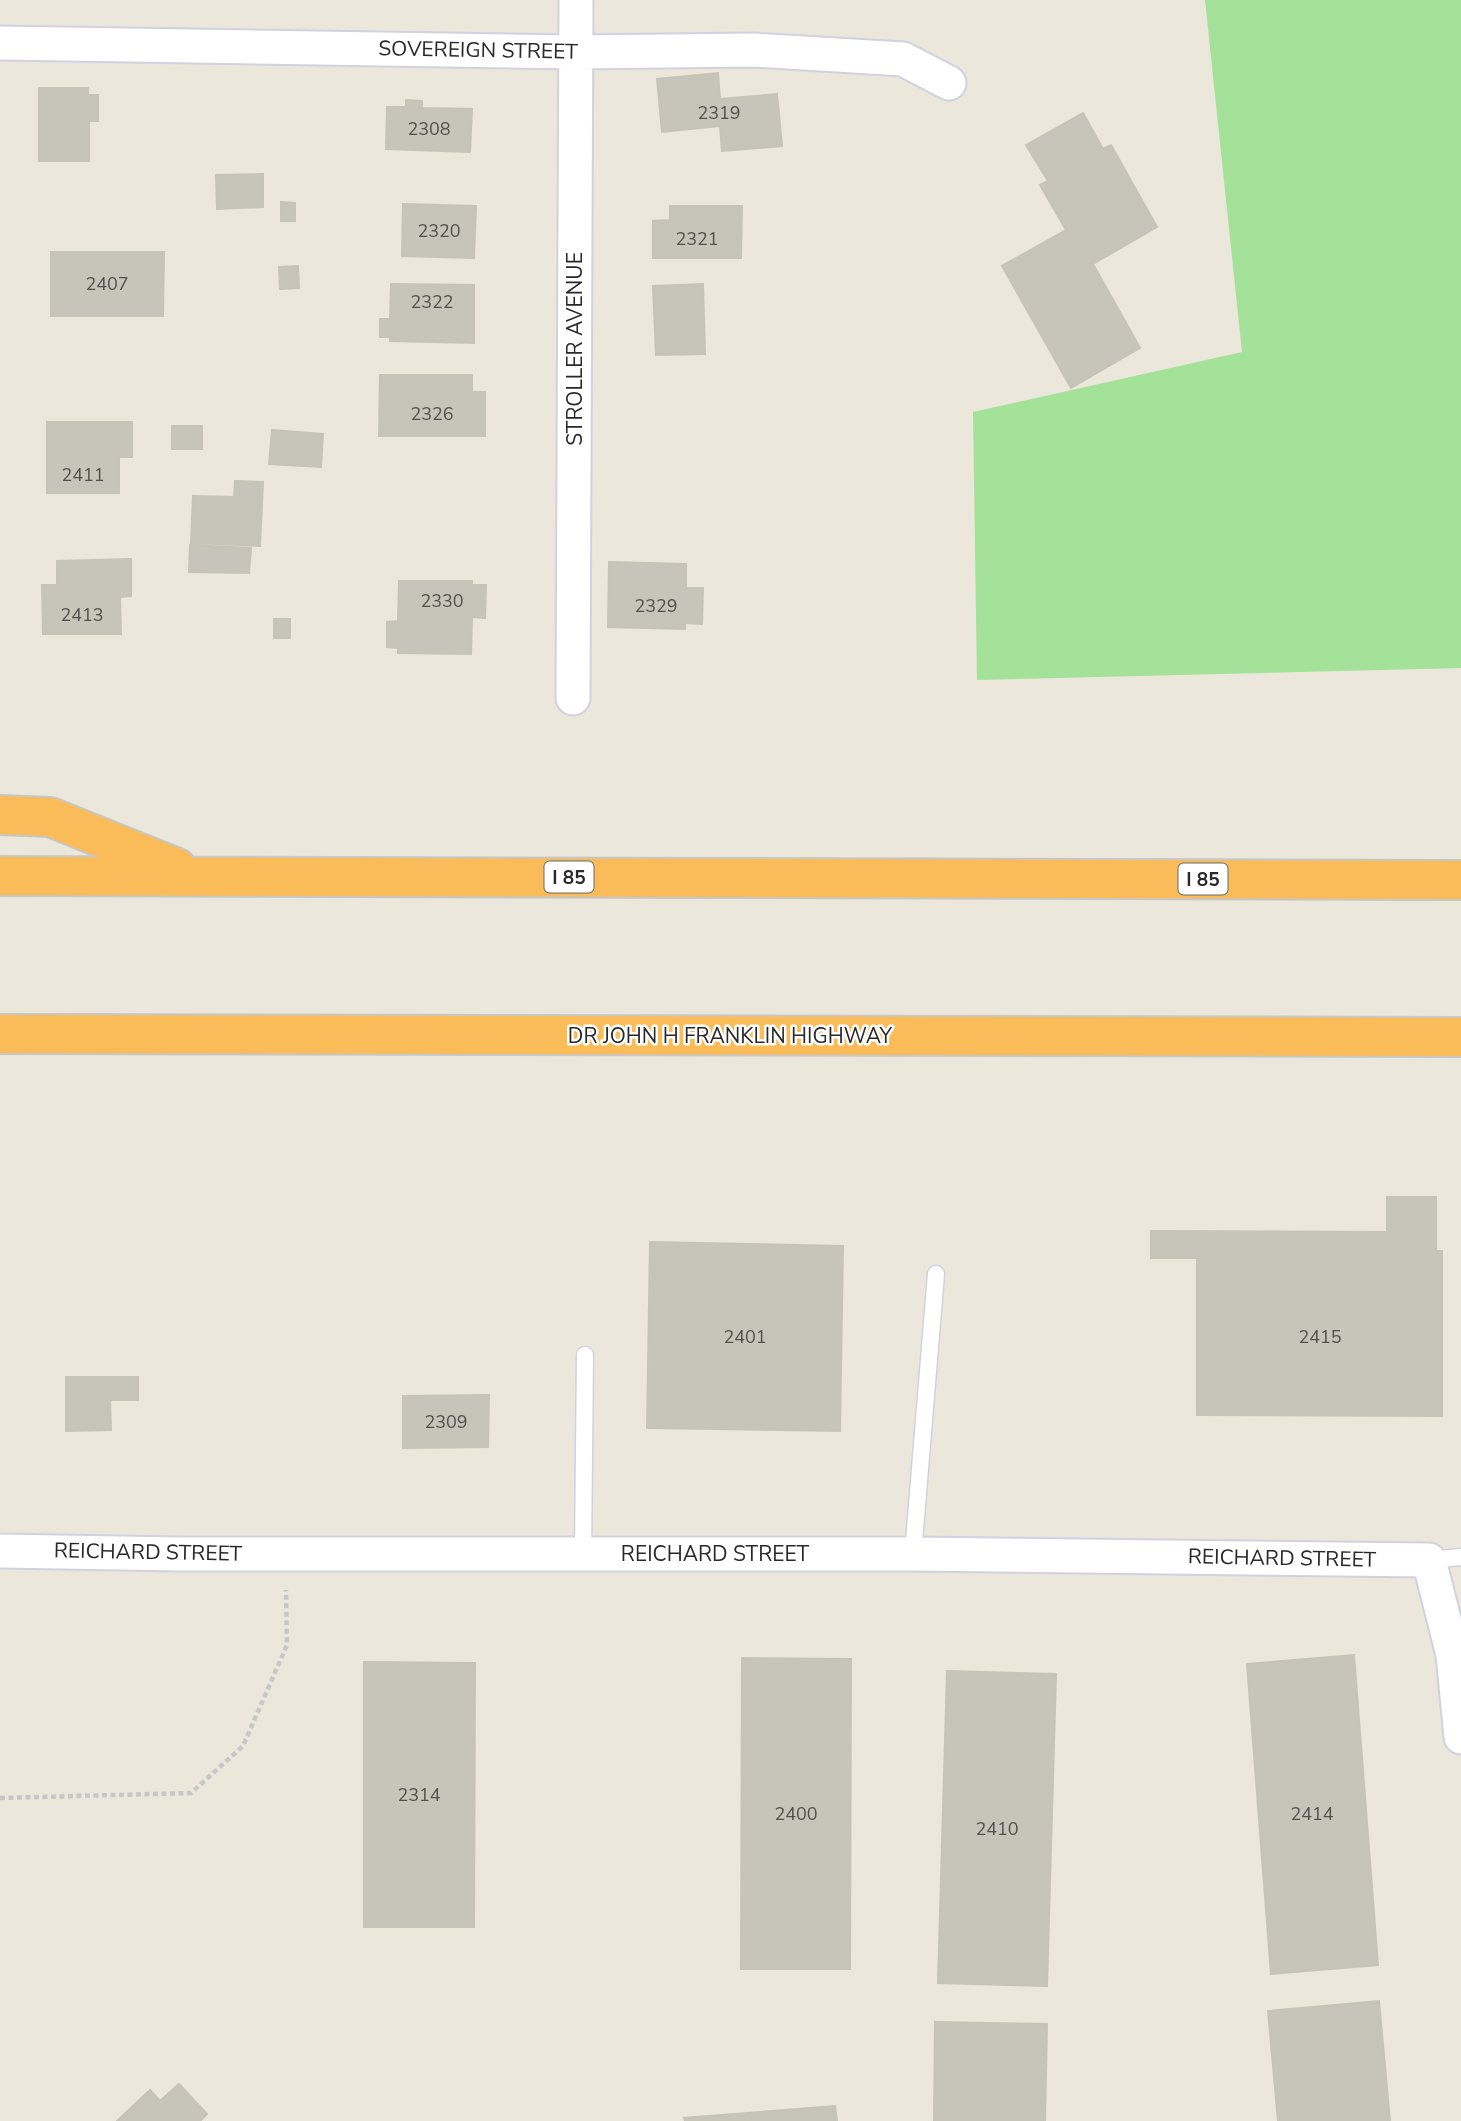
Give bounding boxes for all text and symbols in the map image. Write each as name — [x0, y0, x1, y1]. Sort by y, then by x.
street label: SOVEREIGN STREET — [378, 34, 578, 66]
house number: 2319 — [697, 101, 741, 125]
house number: 2308 — [407, 117, 451, 141]
house number: 2320 — [417, 219, 461, 243]
house number: 2321 — [675, 227, 719, 251]
street label: STROLLER AVENUE — [561, 252, 589, 446]
house number: 2407 — [85, 272, 129, 296]
house number: 2322 — [410, 290, 454, 314]
house number: 2326 — [410, 402, 454, 426]
house number: 2411 — [61, 463, 105, 487]
house number: 2330 — [420, 589, 464, 613]
house number: 2329 — [634, 594, 678, 618]
house number: 2413 — [60, 603, 104, 627]
road number: I 85 — [544, 862, 594, 892]
road number: I 85 — [1178, 864, 1228, 894]
street label: DR JOHN H FRANKLIN HIGHWAY — [568, 1022, 893, 1050]
house number: 2401 — [723, 1325, 767, 1349]
house number: 2415 — [1298, 1325, 1342, 1349]
house number: 2309 — [424, 1410, 468, 1434]
street label: REICHARD STREET — [54, 1536, 243, 1568]
street label: REICHARD STREET — [621, 1540, 809, 1568]
street label: REICHARD STREET — [1188, 1542, 1377, 1574]
house number: 2314 — [397, 1783, 441, 1807]
house number: 2400 — [774, 1802, 818, 1826]
house number: 2414 — [1290, 1802, 1334, 1826]
house number: 2410 — [975, 1817, 1019, 1841]

